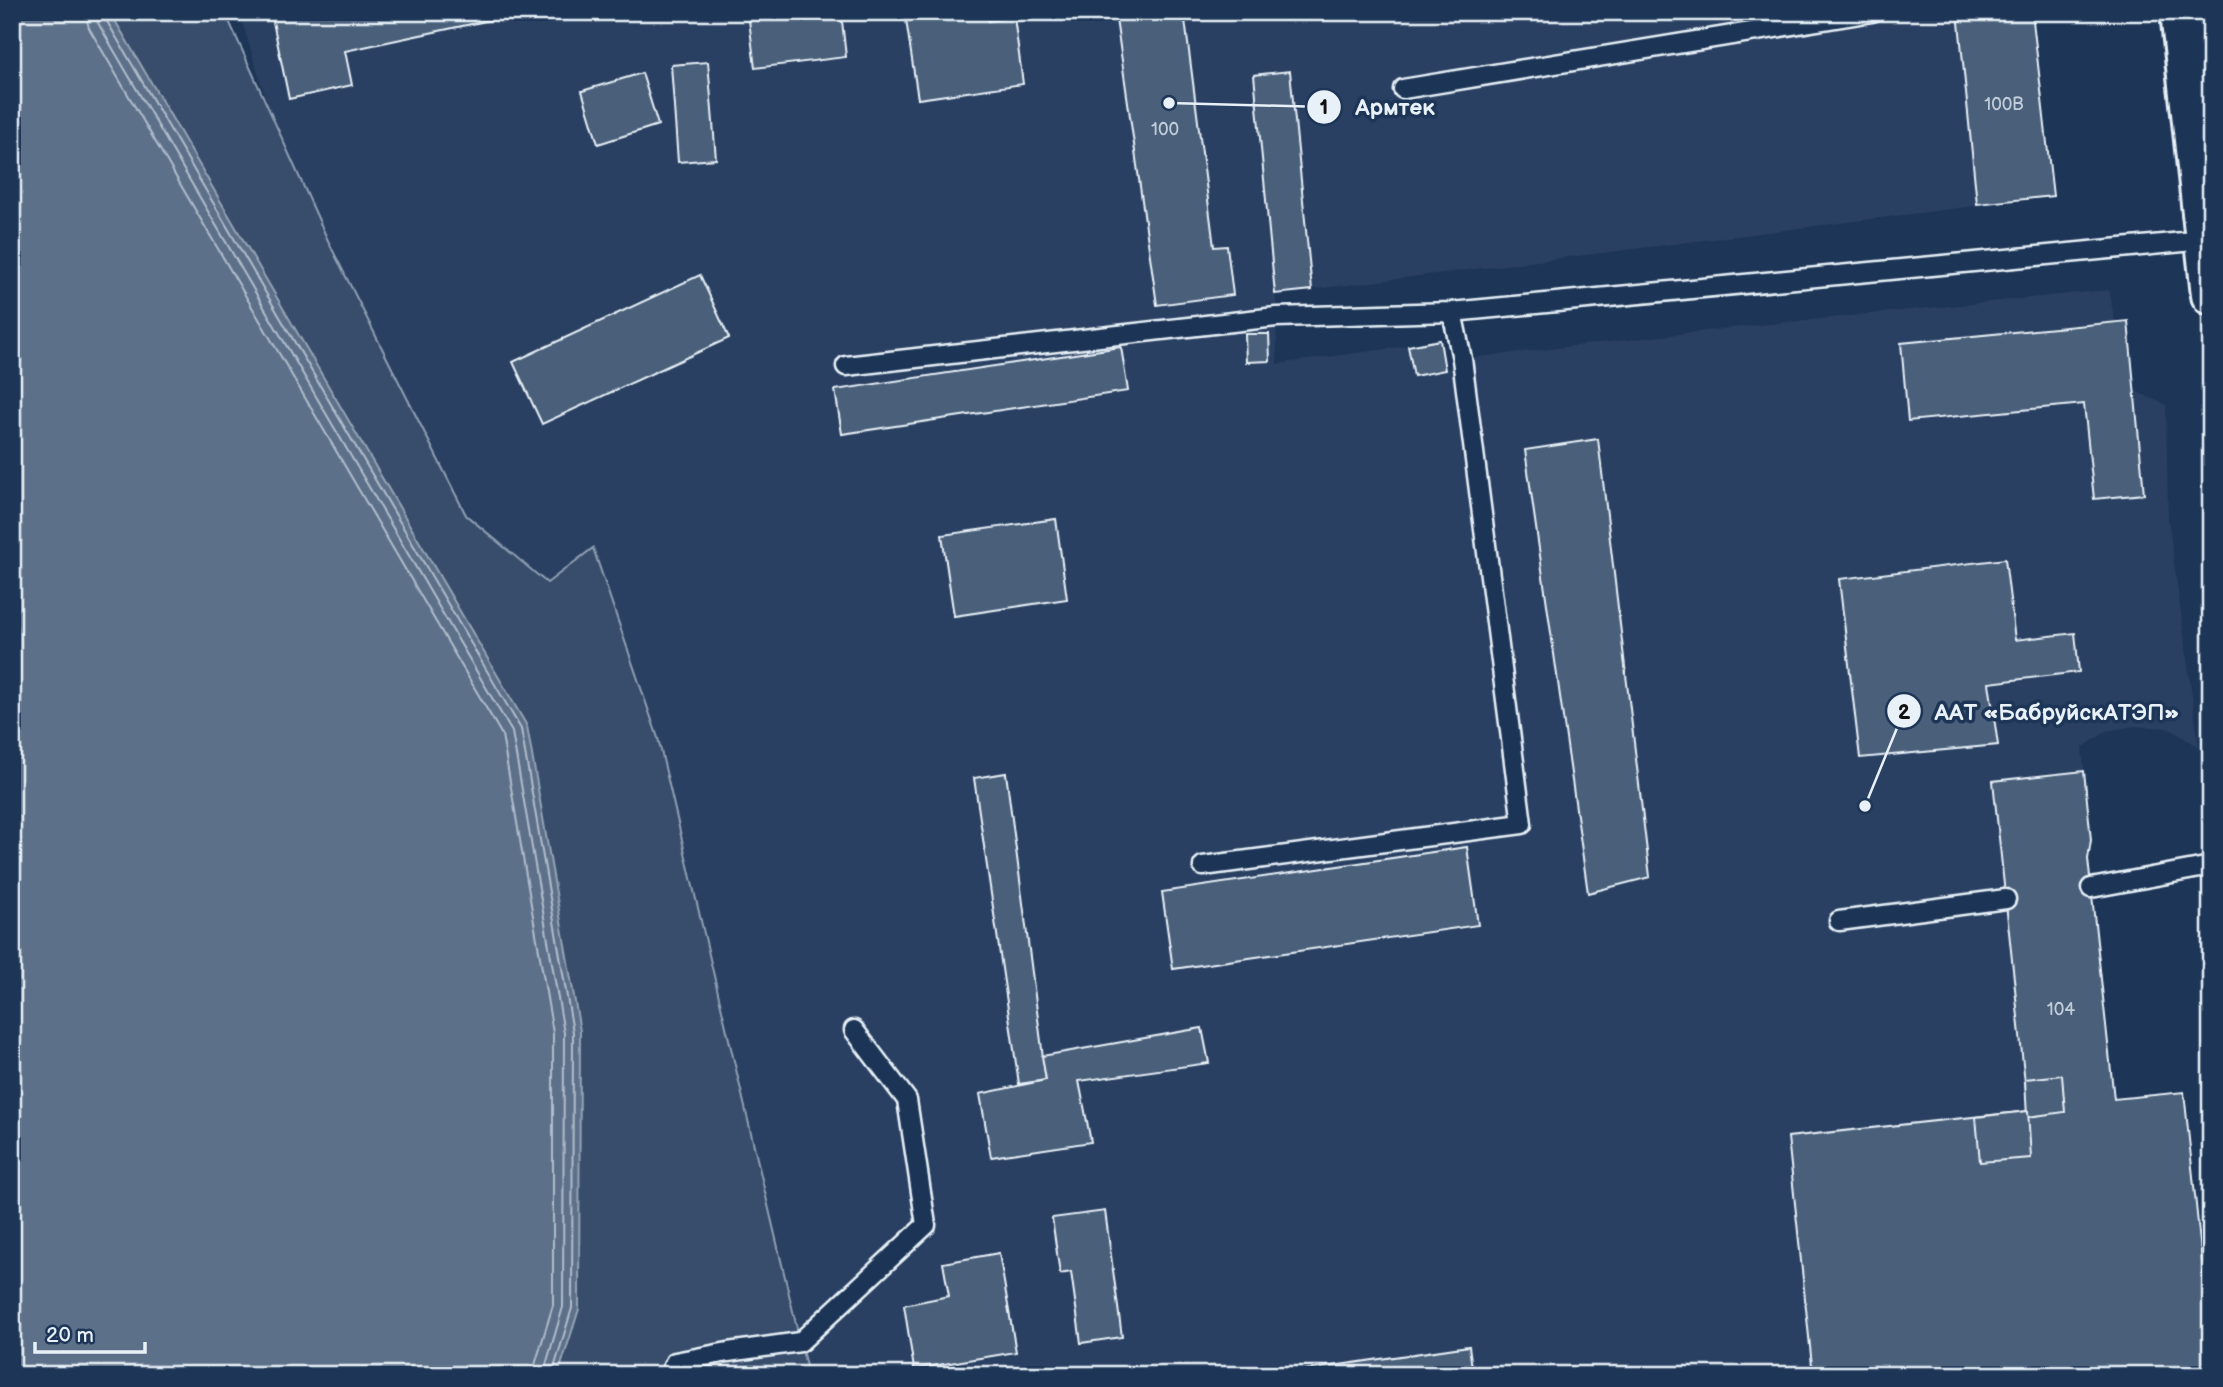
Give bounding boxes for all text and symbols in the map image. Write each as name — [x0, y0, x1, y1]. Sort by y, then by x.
callout: Армтек — [1306, 85, 1449, 129]
text: Армтек — [1354, 94, 1435, 122]
house number: 100В — [1984, 94, 2024, 115]
text: 1 — [1320, 95, 1328, 120]
house number: 100 — [1151, 119, 1179, 140]
callout: ААТ «БабруйскАТЭП» — [1886, 689, 2194, 733]
text: ААТ «БабруйскАТЭП» — [1934, 699, 2179, 727]
text: 2 — [1898, 700, 1911, 725]
house number: 104 — [2047, 999, 2075, 1020]
scale bar — [35, 1310, 145, 1354]
text: 20 m — [46, 1323, 94, 1348]

